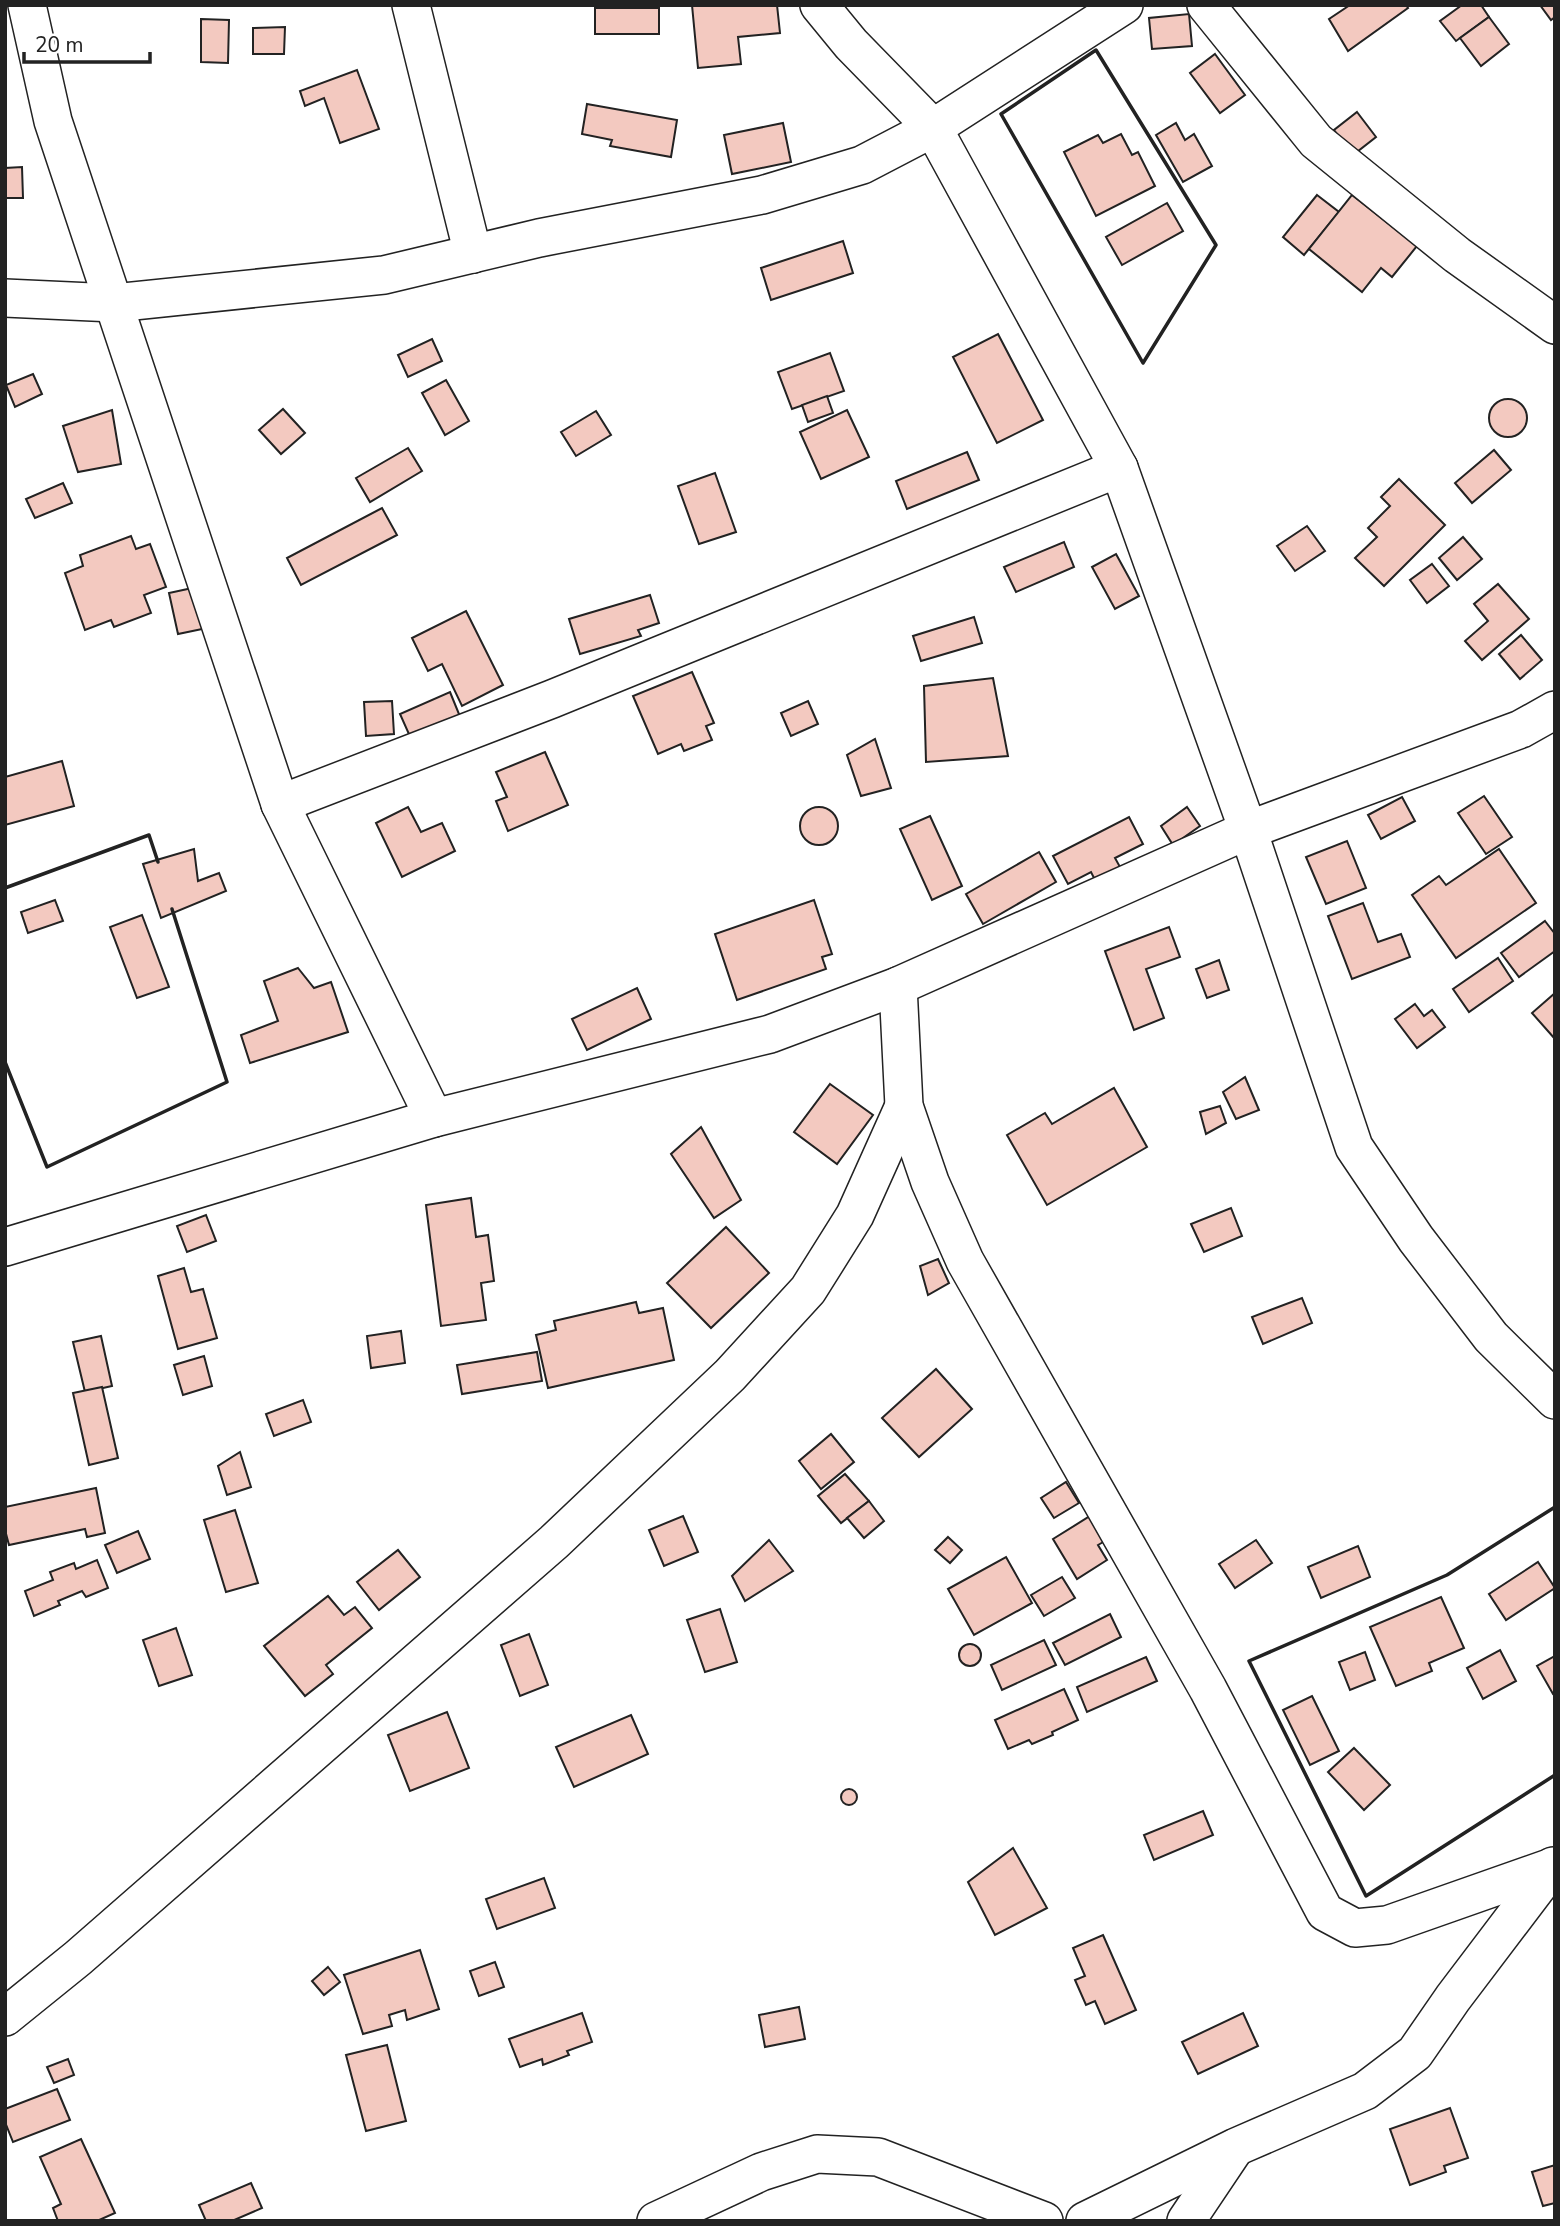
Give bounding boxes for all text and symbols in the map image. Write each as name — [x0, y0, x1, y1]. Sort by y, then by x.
scale bar — [24, 21, 150, 65]
text: 20 m — [35, 31, 84, 59]

